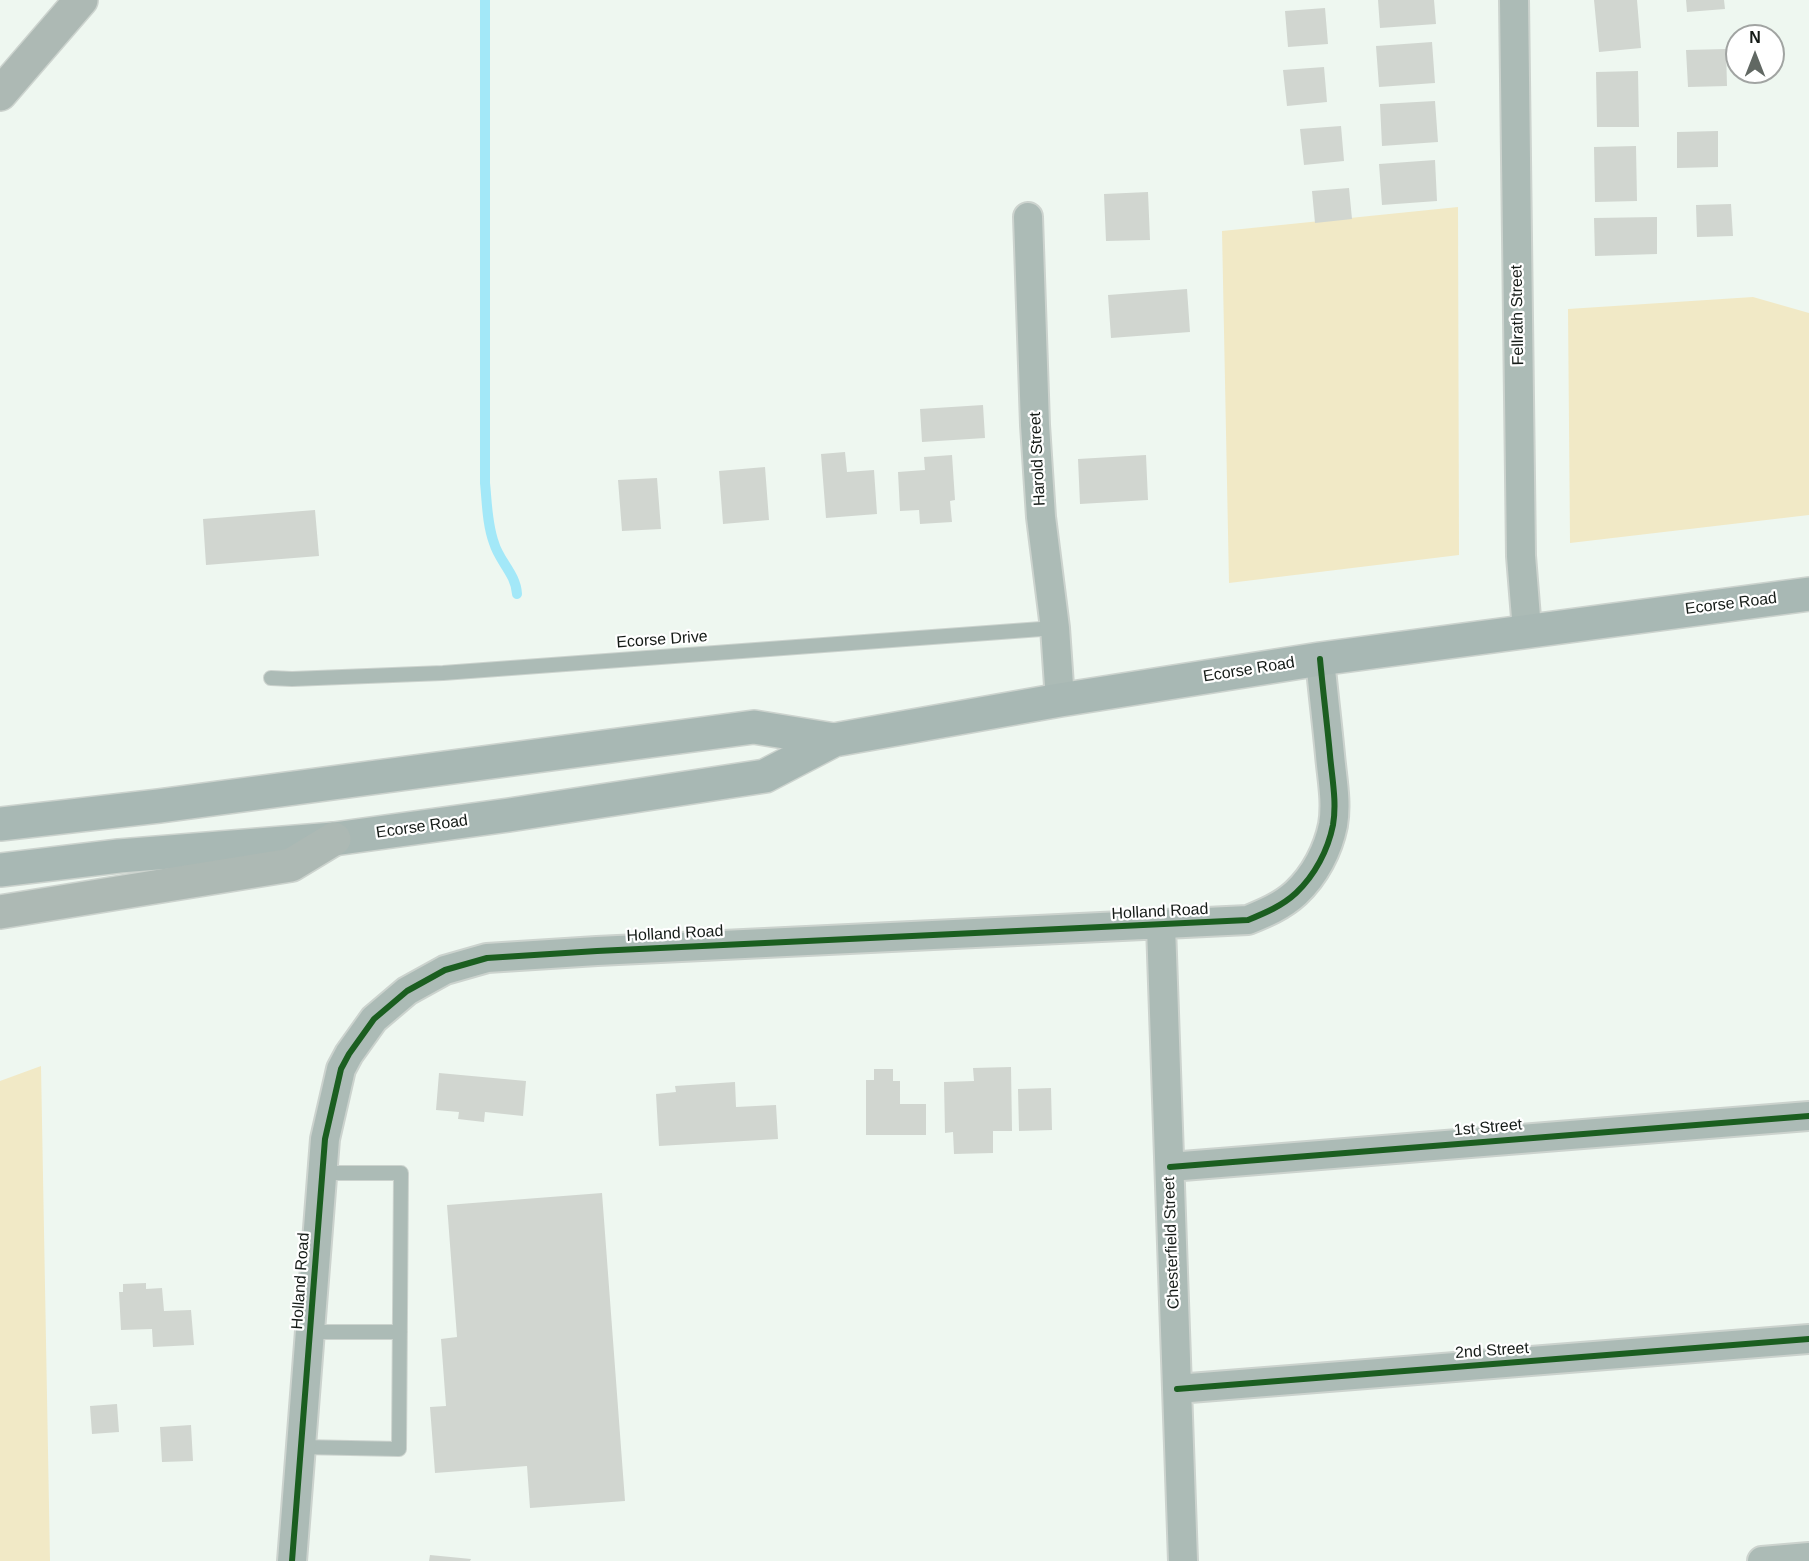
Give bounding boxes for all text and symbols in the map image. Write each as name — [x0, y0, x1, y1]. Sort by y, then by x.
north arrow — [1725, 24, 1785, 84]
text: N — [1749, 29, 1761, 46]
street label: Fellrath Street — [1508, 265, 1528, 365]
street label: Harold Street — [1026, 411, 1050, 507]
street label: Ecorse Road — [1684, 589, 1778, 619]
street label: Ecorse Drive — [616, 627, 708, 653]
street label: Ecorse Road — [1202, 653, 1296, 687]
street label: Ecorse Road — [375, 811, 469, 843]
street label: Holland Road — [1111, 900, 1209, 924]
street label: Holland Road — [626, 922, 724, 946]
street label: 1st Street — [1453, 1115, 1523, 1141]
street label: Chesterfield Street — [1160, 1176, 1184, 1310]
street label: Holland Road — [288, 1232, 314, 1330]
street label: 2nd Street — [1455, 1339, 1529, 1363]

